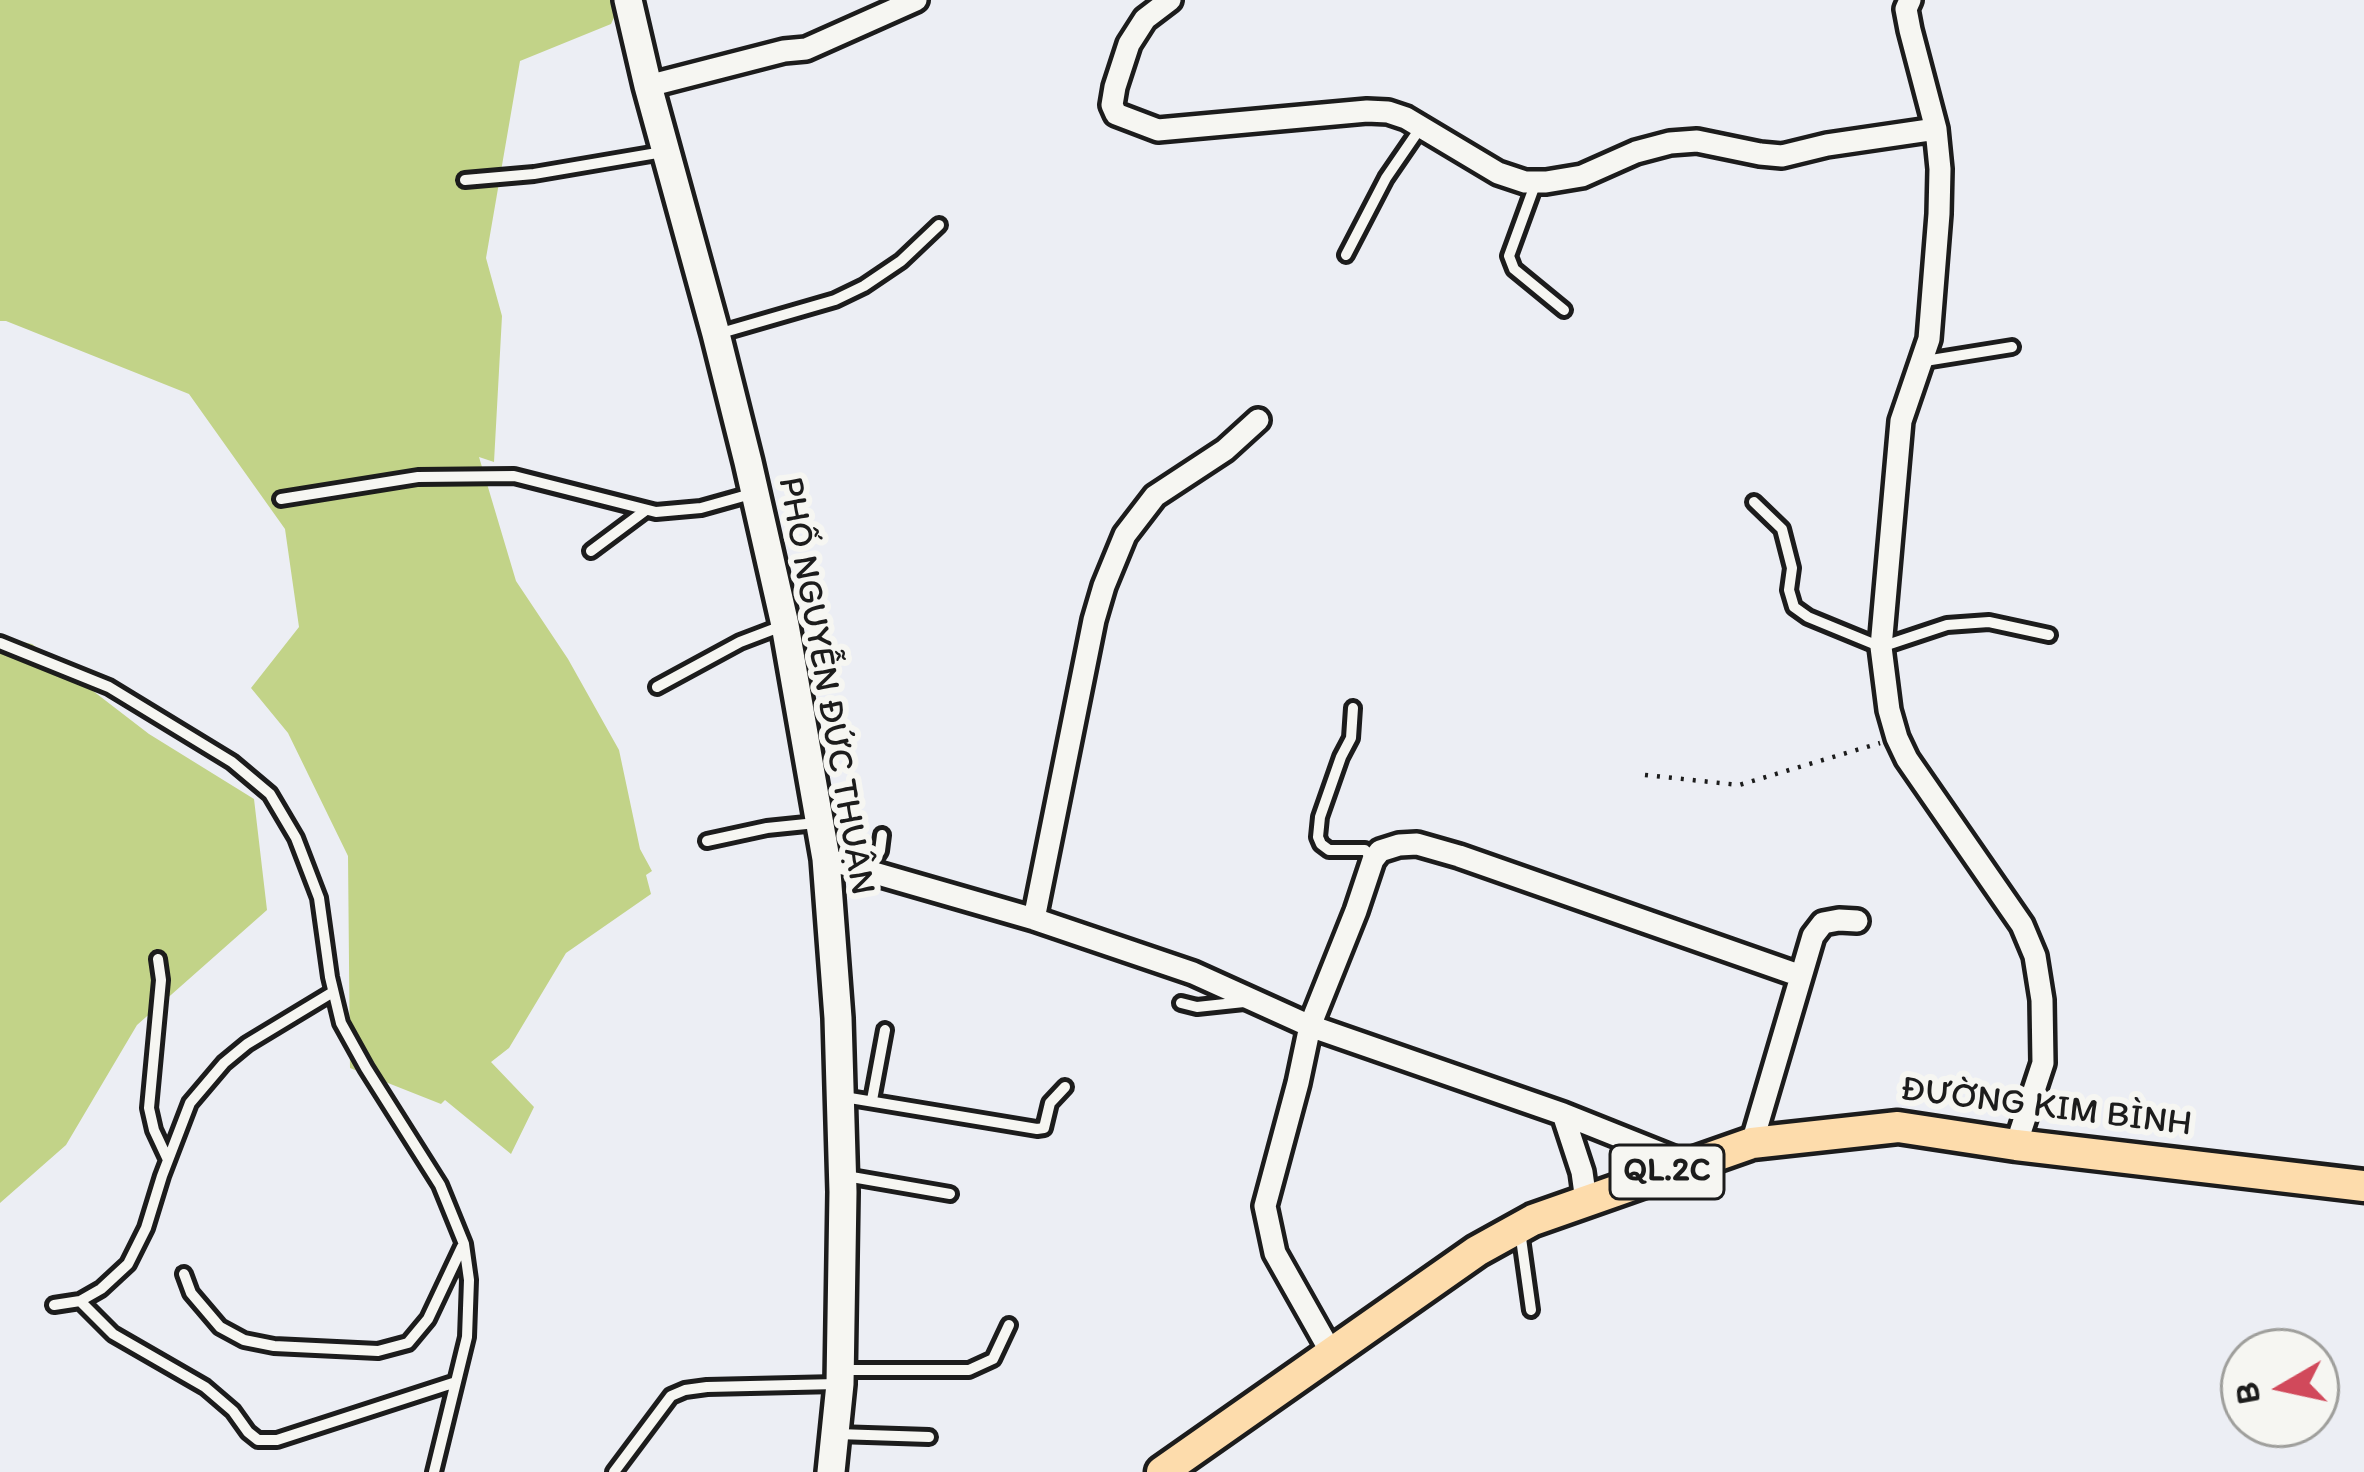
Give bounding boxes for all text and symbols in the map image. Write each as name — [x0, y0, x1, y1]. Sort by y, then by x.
street label: PHỐ NGUYỄN ĐỨC THUẬN — [767, 474, 883, 898]
street label: ĐƯỜNG KIM BÌNH — [1898, 1069, 2194, 1147]
road number: QL.2C — [1610, 1145, 1724, 1199]
north arrow — [2220, 1328, 2340, 1448]
text: B — [2226, 1380, 2268, 1407]

